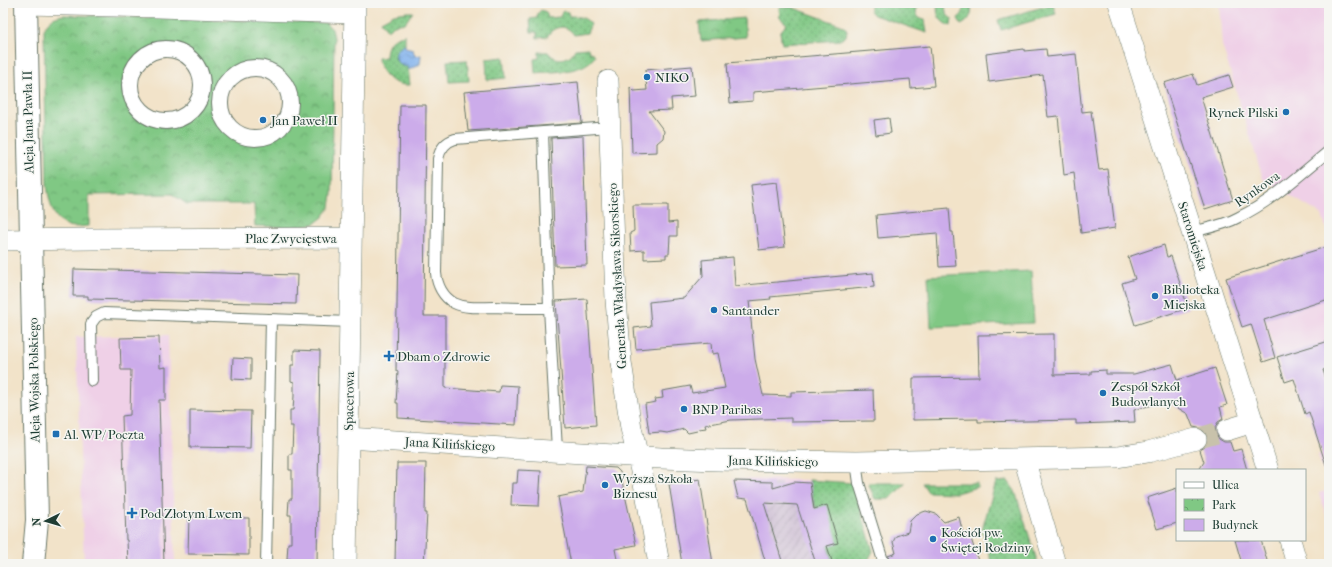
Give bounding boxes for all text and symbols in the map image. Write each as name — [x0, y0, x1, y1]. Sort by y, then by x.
street label: Aleja Jana Pawła II — [20, 70, 36, 175]
place label: NIKO — [655, 70, 689, 85]
marker: NIKO — [642, 72, 652, 82]
place label: Rynek Pilski — [1208, 105, 1278, 120]
marker: Rynek Pilski — [1281, 107, 1291, 117]
place label: Jan Paweł II — [270, 113, 338, 128]
marker: Jan Paweł II — [258, 115, 268, 125]
street label: Rynkowa — [1232, 167, 1283, 210]
street label: Generała Władysława Sikorskiego — [605, 182, 629, 369]
street label: Staromiejska — [1175, 200, 1211, 273]
street label: Plac Zwycięstwa — [245, 231, 338, 246]
place label: Biblioteka Miejska — [1163, 282, 1220, 312]
marker: Biblioteka Miejska — [1150, 291, 1160, 301]
place label: Santander — [722, 303, 780, 318]
marker: Santander — [709, 305, 719, 315]
street label: Aleja Wojska Polskiego — [25, 317, 43, 444]
place label: Dbam o Zdrowie — [397, 349, 491, 364]
marker: Dbam o Zdrowie — [384, 351, 394, 361]
street label: Spacerowa — [341, 370, 357, 431]
place label: Zespół Szkół Budowlanych — [1111, 379, 1187, 409]
marker: Zespół Szkół Budowlanych — [1098, 388, 1108, 398]
place label: BNP Paribas — [692, 402, 762, 417]
marker: BNP Paribas — [679, 404, 689, 414]
place label: Al. WP/ Poczta — [63, 427, 145, 442]
marker: Al. WP/ Poczta — [51, 429, 61, 439]
street label: Jana Kilińskiego — [403, 434, 496, 454]
street label: Jana Kilińskiego — [727, 453, 819, 469]
legend — [1176, 469, 1306, 541]
place label: Wyższa Szkoła Biznesu — [612, 471, 694, 501]
text: Ulica — [1212, 478, 1239, 492]
marker: Wyższa Szkoła Biznesu — [600, 480, 610, 490]
text: Park — [1212, 498, 1237, 512]
north arrow — [26, 501, 66, 541]
place label: Pod Złotym Lwem — [140, 506, 242, 521]
marker: Pod Złotym Lwem — [127, 508, 137, 518]
text: N — [30, 516, 43, 527]
text: Budynek — [1212, 518, 1259, 532]
place label: Kościół pw. Świętej Rodziny — [941, 525, 1032, 555]
marker: Kościół pw. Świętej Rodziny — [928, 534, 938, 544]

